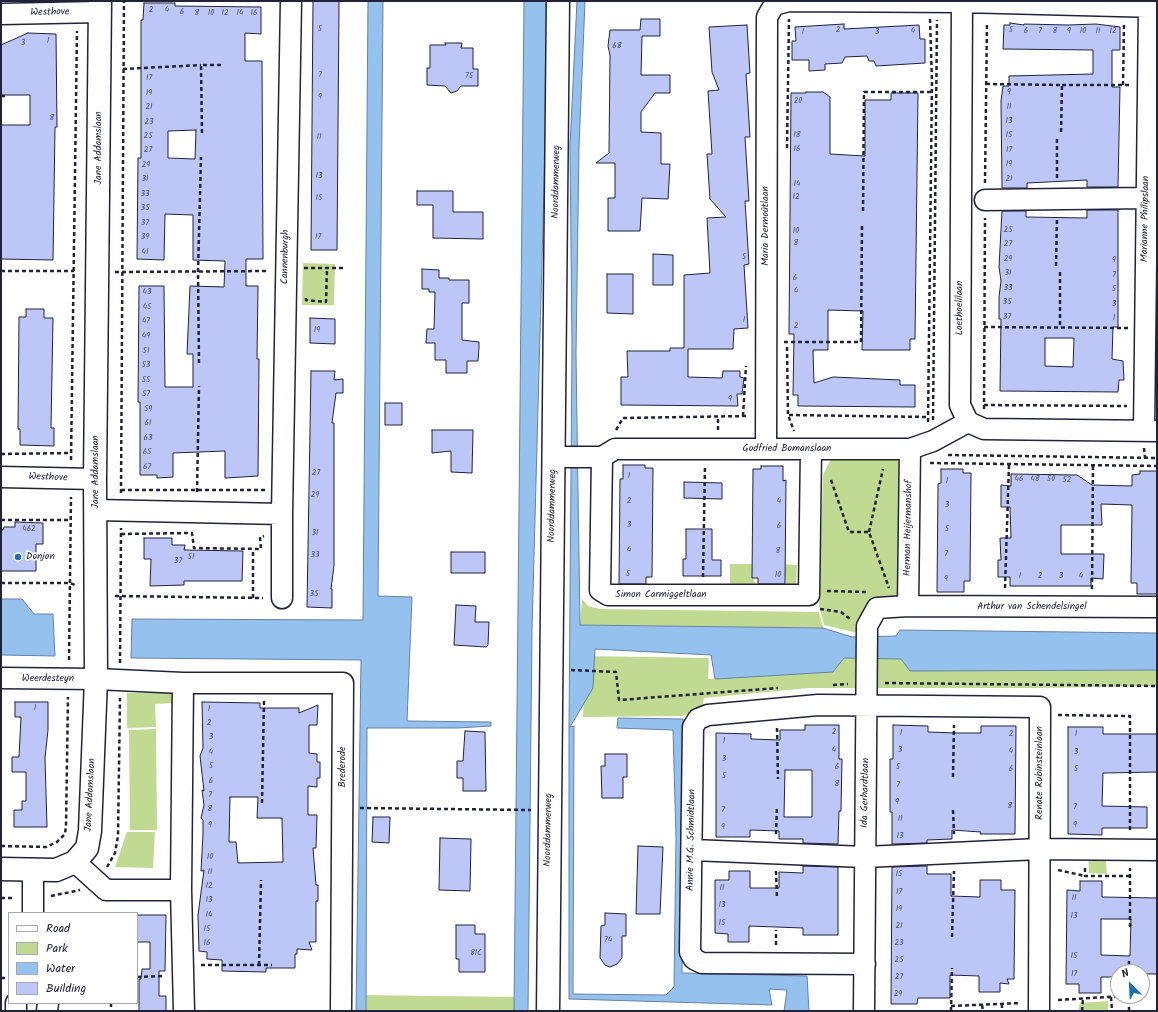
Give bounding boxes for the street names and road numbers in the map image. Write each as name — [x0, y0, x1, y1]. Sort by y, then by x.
street label: Westhove — [30, 7, 70, 19]
street label: Jane Addamslaan — [93, 111, 105, 185]
street label: Noorddammerweg — [550, 145, 564, 219]
street label: Marianne Philipslaan — [1139, 176, 1153, 262]
street label: Maria Dermoûtlaan — [760, 186, 772, 266]
street label: Cannenburgh — [280, 230, 292, 284]
street label: Loethoelilaan — [954, 281, 966, 335]
street label: Jane Addamslaan — [90, 435, 102, 509]
street label: Godfried Bomanslaan — [743, 443, 831, 455]
street label: Noorddammerweg — [546, 469, 560, 543]
street label: Westhove — [28, 471, 68, 485]
street label: Herman Heijermanshof — [902, 480, 916, 576]
street label: Simon Carmiggeltlaan — [615, 589, 707, 601]
street label: Arthur van Schendelsingel — [977, 601, 1087, 613]
street label: Weerdesteyn — [22, 673, 74, 685]
street label: Renate Rubinsteinlaan — [1034, 726, 1046, 820]
street label: Brederode — [337, 747, 349, 787]
street label: Jane Addamslaan — [83, 758, 99, 832]
street label: Ida Gerhardtlaan — [859, 758, 873, 828]
street label: Annie M.G. Schmidtlaan — [685, 789, 699, 891]
street label: Noorddammerweg — [542, 793, 556, 867]

